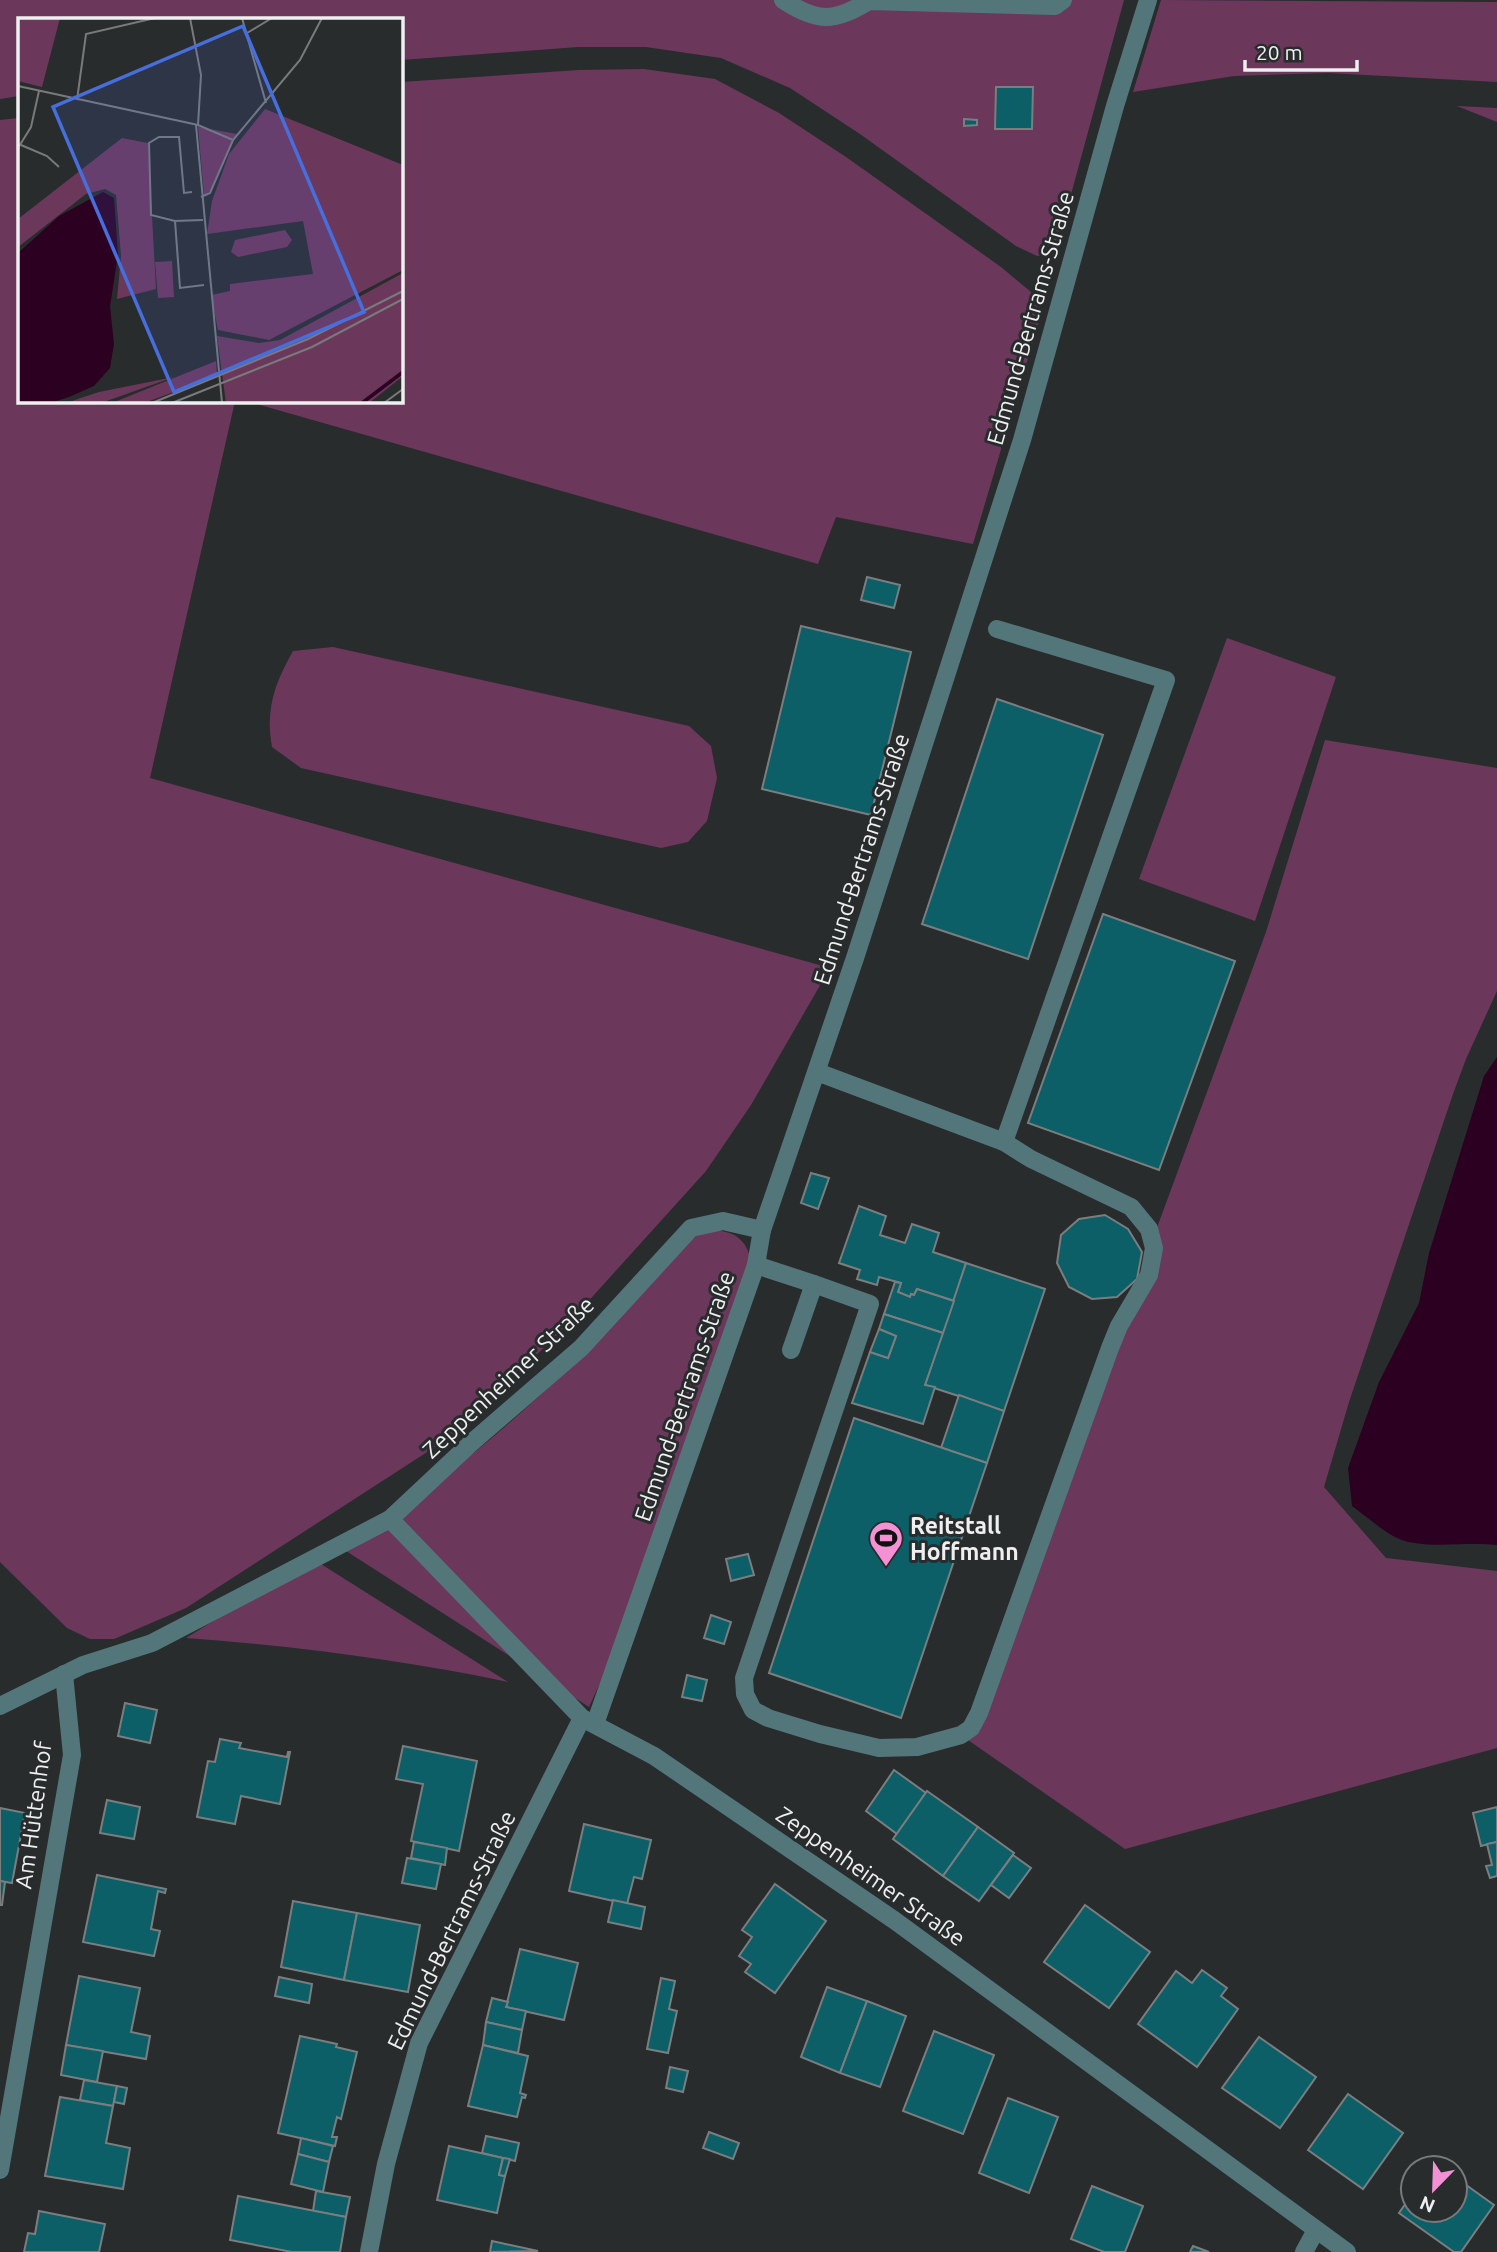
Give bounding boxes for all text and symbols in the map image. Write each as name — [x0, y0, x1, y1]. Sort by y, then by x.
inset map — [18, 18, 402, 402]
scale bar — [1245, 28, 1357, 72]
text: 20 m — [1256, 40, 1303, 64]
street label: Edmund-Bertrams-Straße — [982, 188, 1078, 448]
street label: Edmund-Bertrams-Straße — [809, 730, 913, 988]
street label: Edmund-Bertrams-Straße — [629, 1268, 739, 1524]
street label: Zeppenheimer Straße — [417, 1291, 599, 1463]
place label: Reitstall Hoffmann — [910, 1513, 1019, 1564]
sports icon: Reitstall Hoffmann — [867, 1519, 905, 1568]
street label: Am Hüttenhof — [10, 1740, 56, 1890]
street label: Zeppenheimer Straße — [772, 1801, 970, 1951]
street label: Edmund-Bertrams-Straße — [382, 1807, 520, 2053]
north arrow — [1399, 2154, 1469, 2224]
text: N — [1417, 2192, 1438, 2218]

